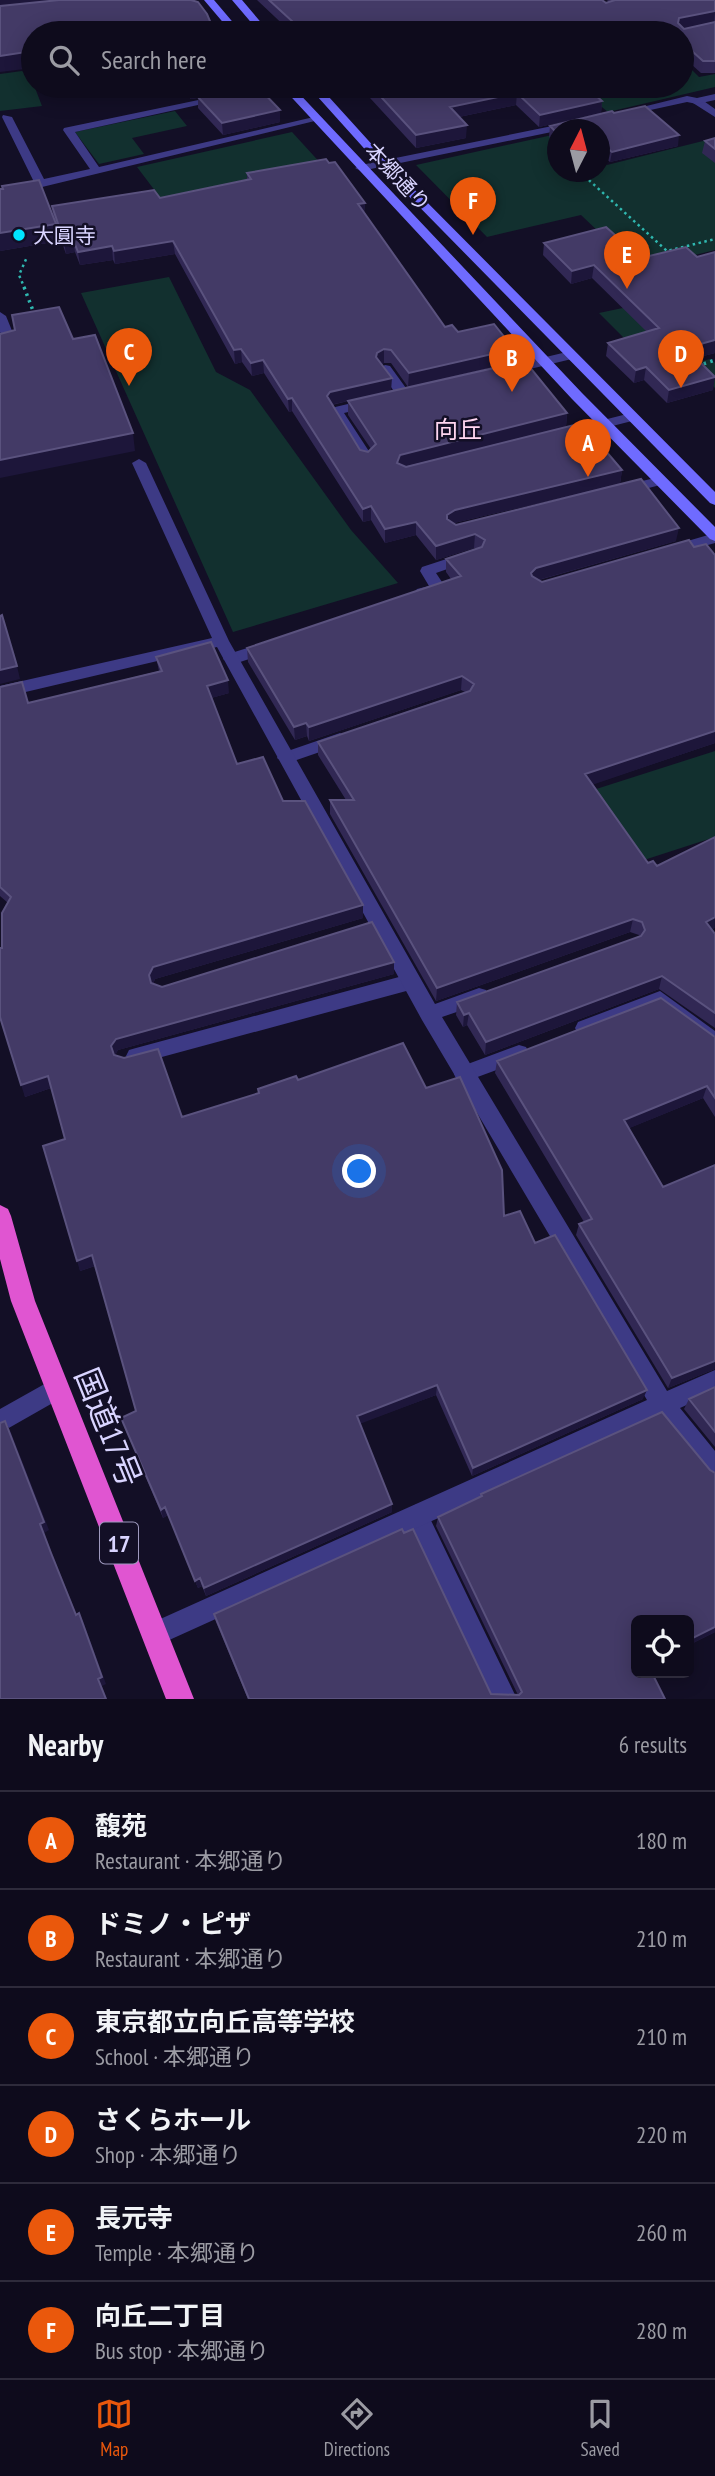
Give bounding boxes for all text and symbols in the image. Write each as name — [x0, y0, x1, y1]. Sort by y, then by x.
search box — [21, 21, 694, 98]
icon: search — [45, 41, 83, 79]
text: Search here — [101, 43, 207, 76]
north arrow — [547, 119, 610, 182]
street label: 本郷通り — [359, 137, 437, 217]
pin: F — [450, 177, 496, 235]
place label: 大圓寺 — [33, 222, 96, 249]
marker: 大圓寺 — [11, 227, 27, 243]
pin: E — [604, 231, 650, 289]
pin: C — [106, 328, 152, 386]
pin: D — [658, 330, 704, 388]
pin: B — [489, 334, 535, 392]
district label: 向丘 — [434, 414, 482, 445]
pin: A — [565, 419, 611, 477]
your location — [342, 1154, 376, 1188]
street label: 国道17号 — [66, 1361, 152, 1493]
road number: 17 — [100, 1522, 138, 1563]
map controls — [631, 1615, 694, 1678]
button: locate — [631, 1615, 694, 1678]
text: Nearby — [28, 1725, 103, 1764]
text: 6 results — [619, 1730, 687, 1759]
text: 馥苑 — [95, 1809, 147, 1842]
text: A — [45, 1826, 57, 1855]
text: 180 m — [636, 1826, 687, 1855]
text: Restaurant · 本郷通り — [95, 1846, 287, 1875]
text: ドミノ・ピザ — [95, 1907, 251, 1940]
text: B — [45, 1924, 57, 1953]
text: 210 m — [636, 1924, 687, 1953]
text: Restaurant · 本郷通り — [95, 1944, 287, 1973]
text: 東京都立向丘高等学校 — [95, 2005, 355, 2038]
text: C — [46, 2022, 56, 2051]
text: 210 m — [636, 2022, 687, 2051]
text: School · 本郷通り — [95, 2042, 255, 2071]
text: さくらホール — [95, 2103, 251, 2136]
text: D — [45, 2120, 57, 2149]
text: 220 m — [636, 2120, 687, 2149]
text: Shop · 本郷通り — [95, 2140, 242, 2169]
text: 長元寺 — [95, 2201, 173, 2234]
text: E — [46, 2218, 56, 2247]
text: 260 m — [636, 2218, 687, 2247]
text: Temple · 本郷通り — [95, 2238, 259, 2267]
text: 向丘二丁目 — [95, 2299, 225, 2332]
text: F — [46, 2316, 56, 2345]
text: 280 m — [636, 2316, 687, 2345]
text: Bus stop · 本郷通り — [95, 2336, 269, 2365]
tab: Map — [95, 2395, 133, 2461]
tab: Directions — [324, 2395, 390, 2461]
tab: Saved — [581, 2395, 620, 2461]

